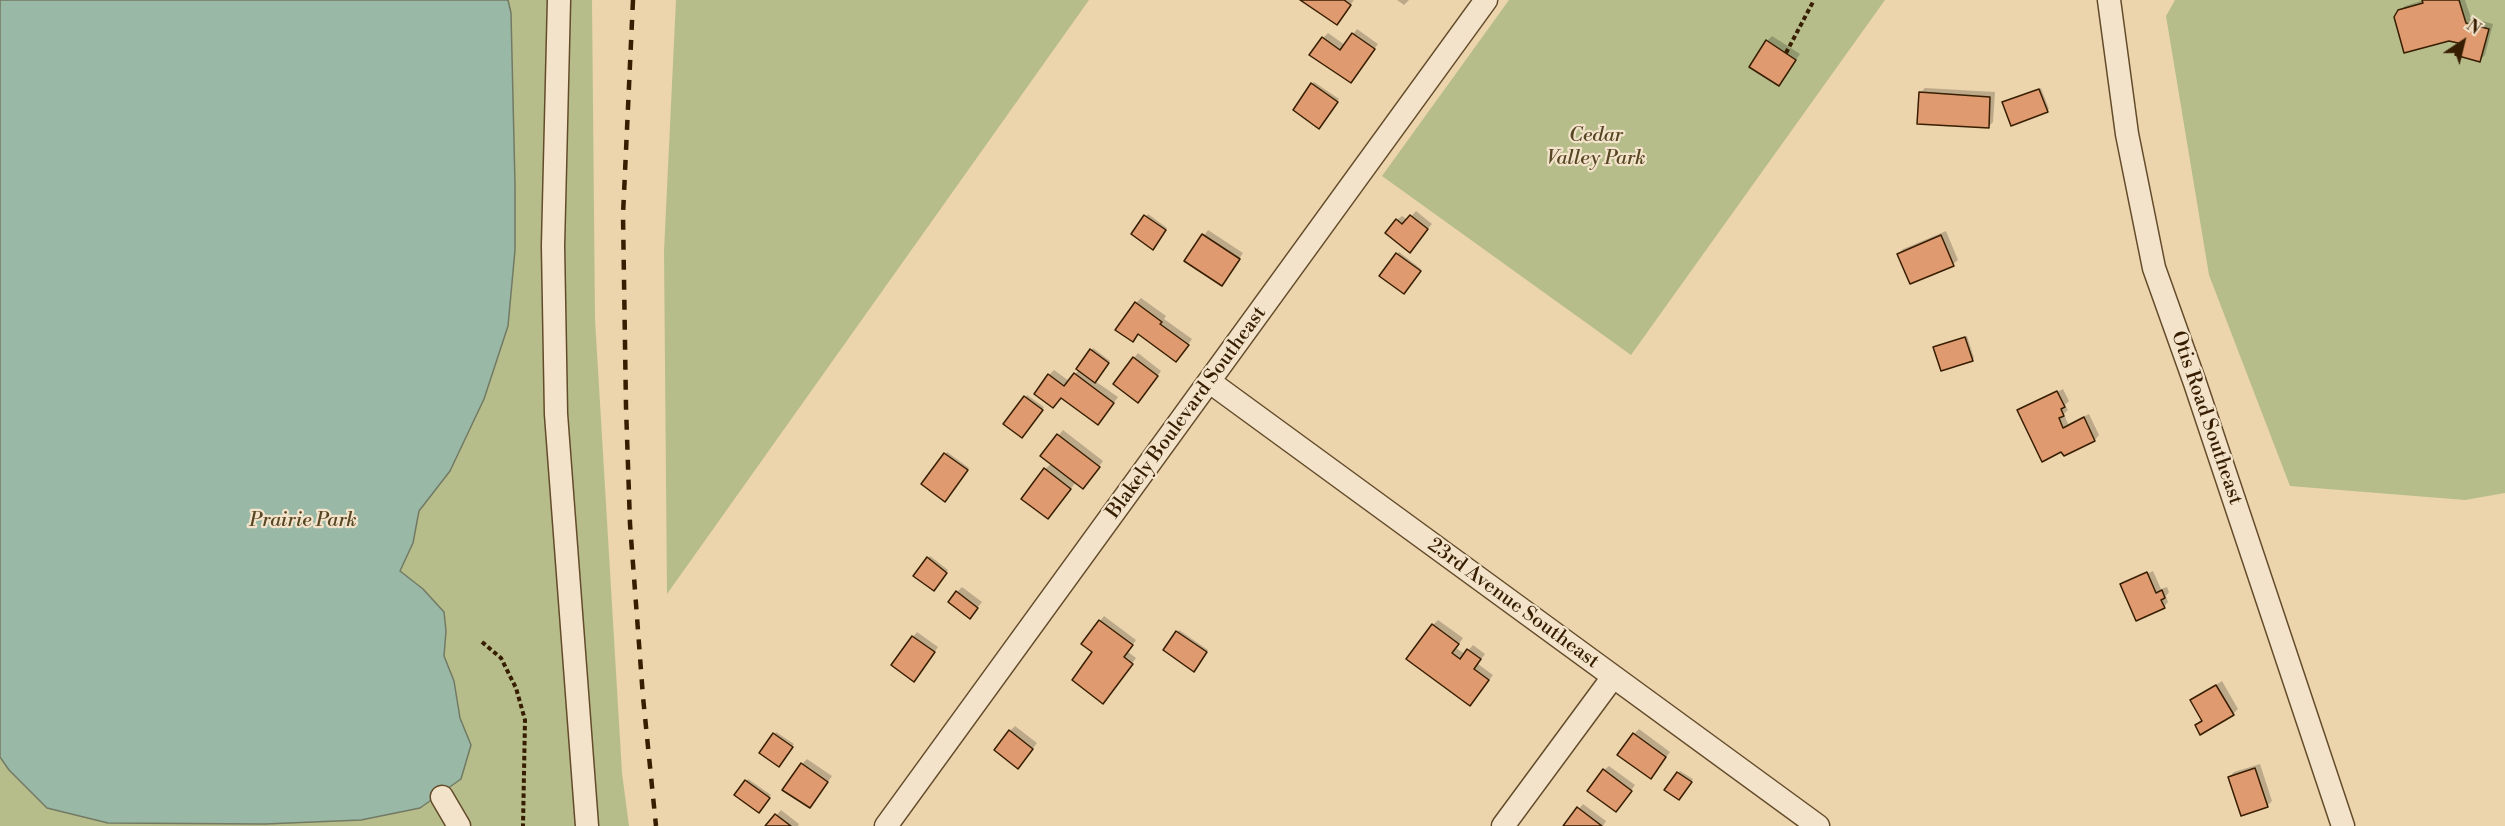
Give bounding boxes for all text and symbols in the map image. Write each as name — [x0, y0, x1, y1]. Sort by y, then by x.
north arrow — [2433, 12, 2493, 72]
text: N — [2462, 15, 2484, 39]
park label: Cedar Valley Park — [1547, 124, 1645, 171]
street label: Blakely Boulevard Southeast — [1102, 302, 1272, 524]
street label: Otis Road Southeast — [2165, 328, 2247, 508]
park label: Prairie Park — [249, 509, 357, 533]
street label: 23rd Avenue Southeast — [1423, 534, 1603, 674]

